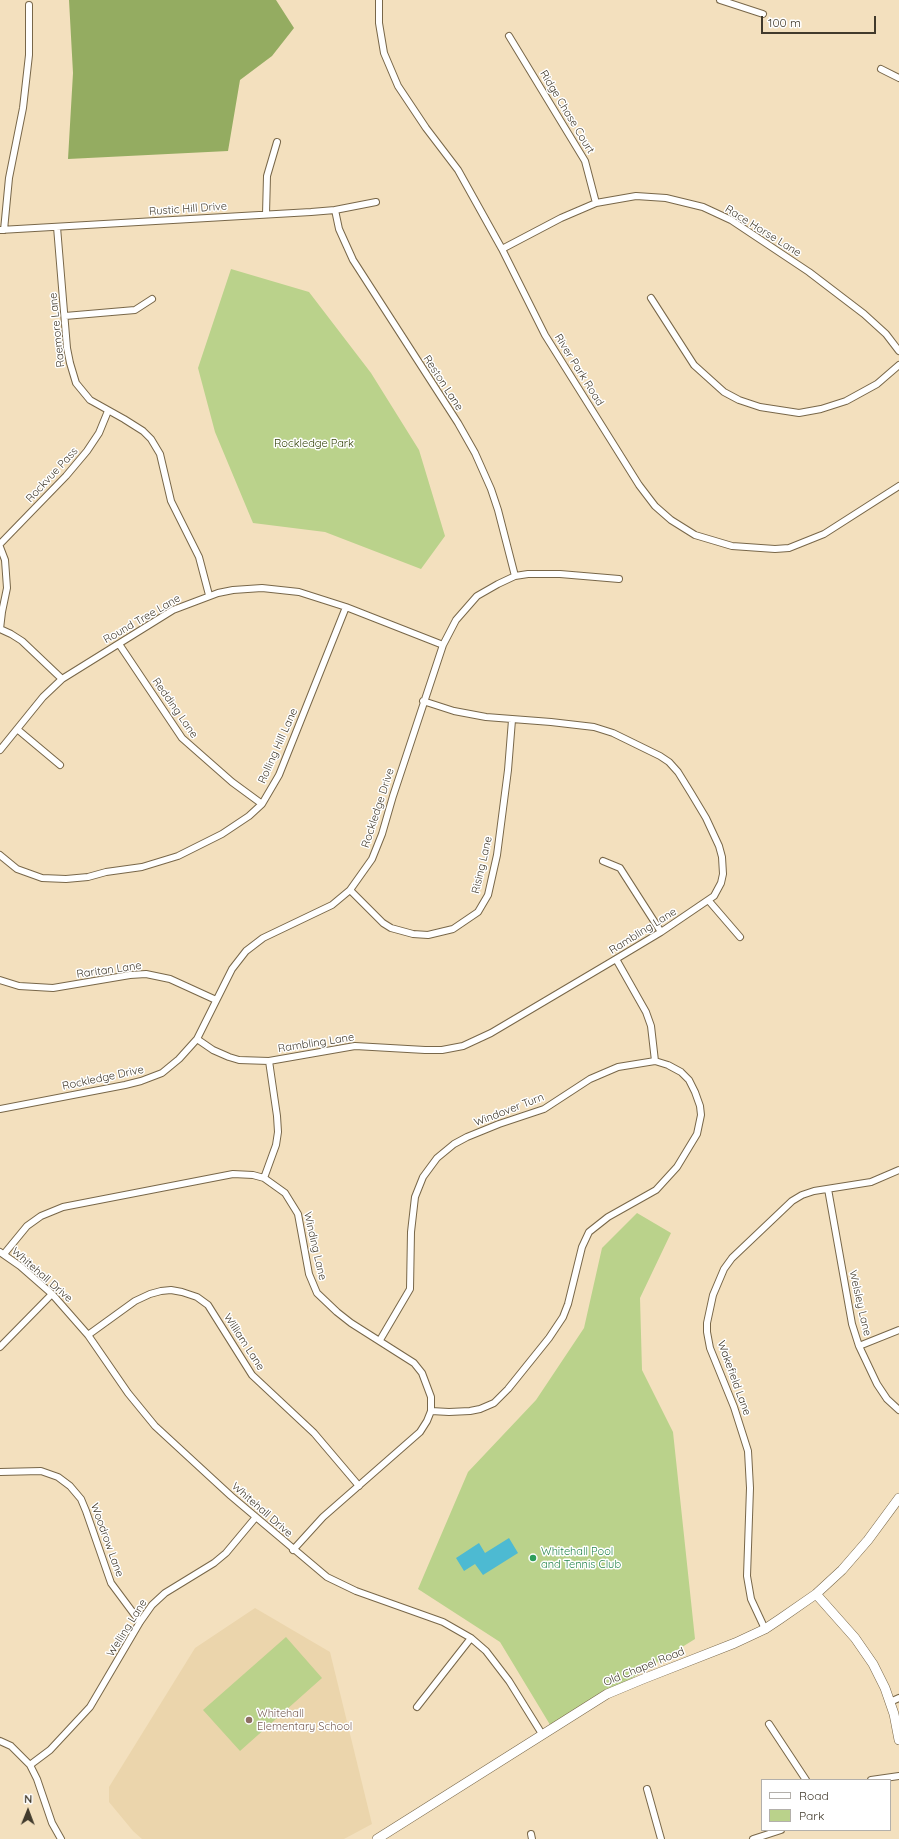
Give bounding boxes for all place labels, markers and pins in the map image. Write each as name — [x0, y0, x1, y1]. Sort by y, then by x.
place label: Whitehall Pool and Tennis Club — [541, 1545, 621, 1571]
marker: Whitehall Pool and Tennis Club — [528, 1553, 538, 1563]
place label: Whitehall Elementary School — [257, 1707, 352, 1733]
marker: Whitehall Elementary School — [244, 1715, 254, 1725]

